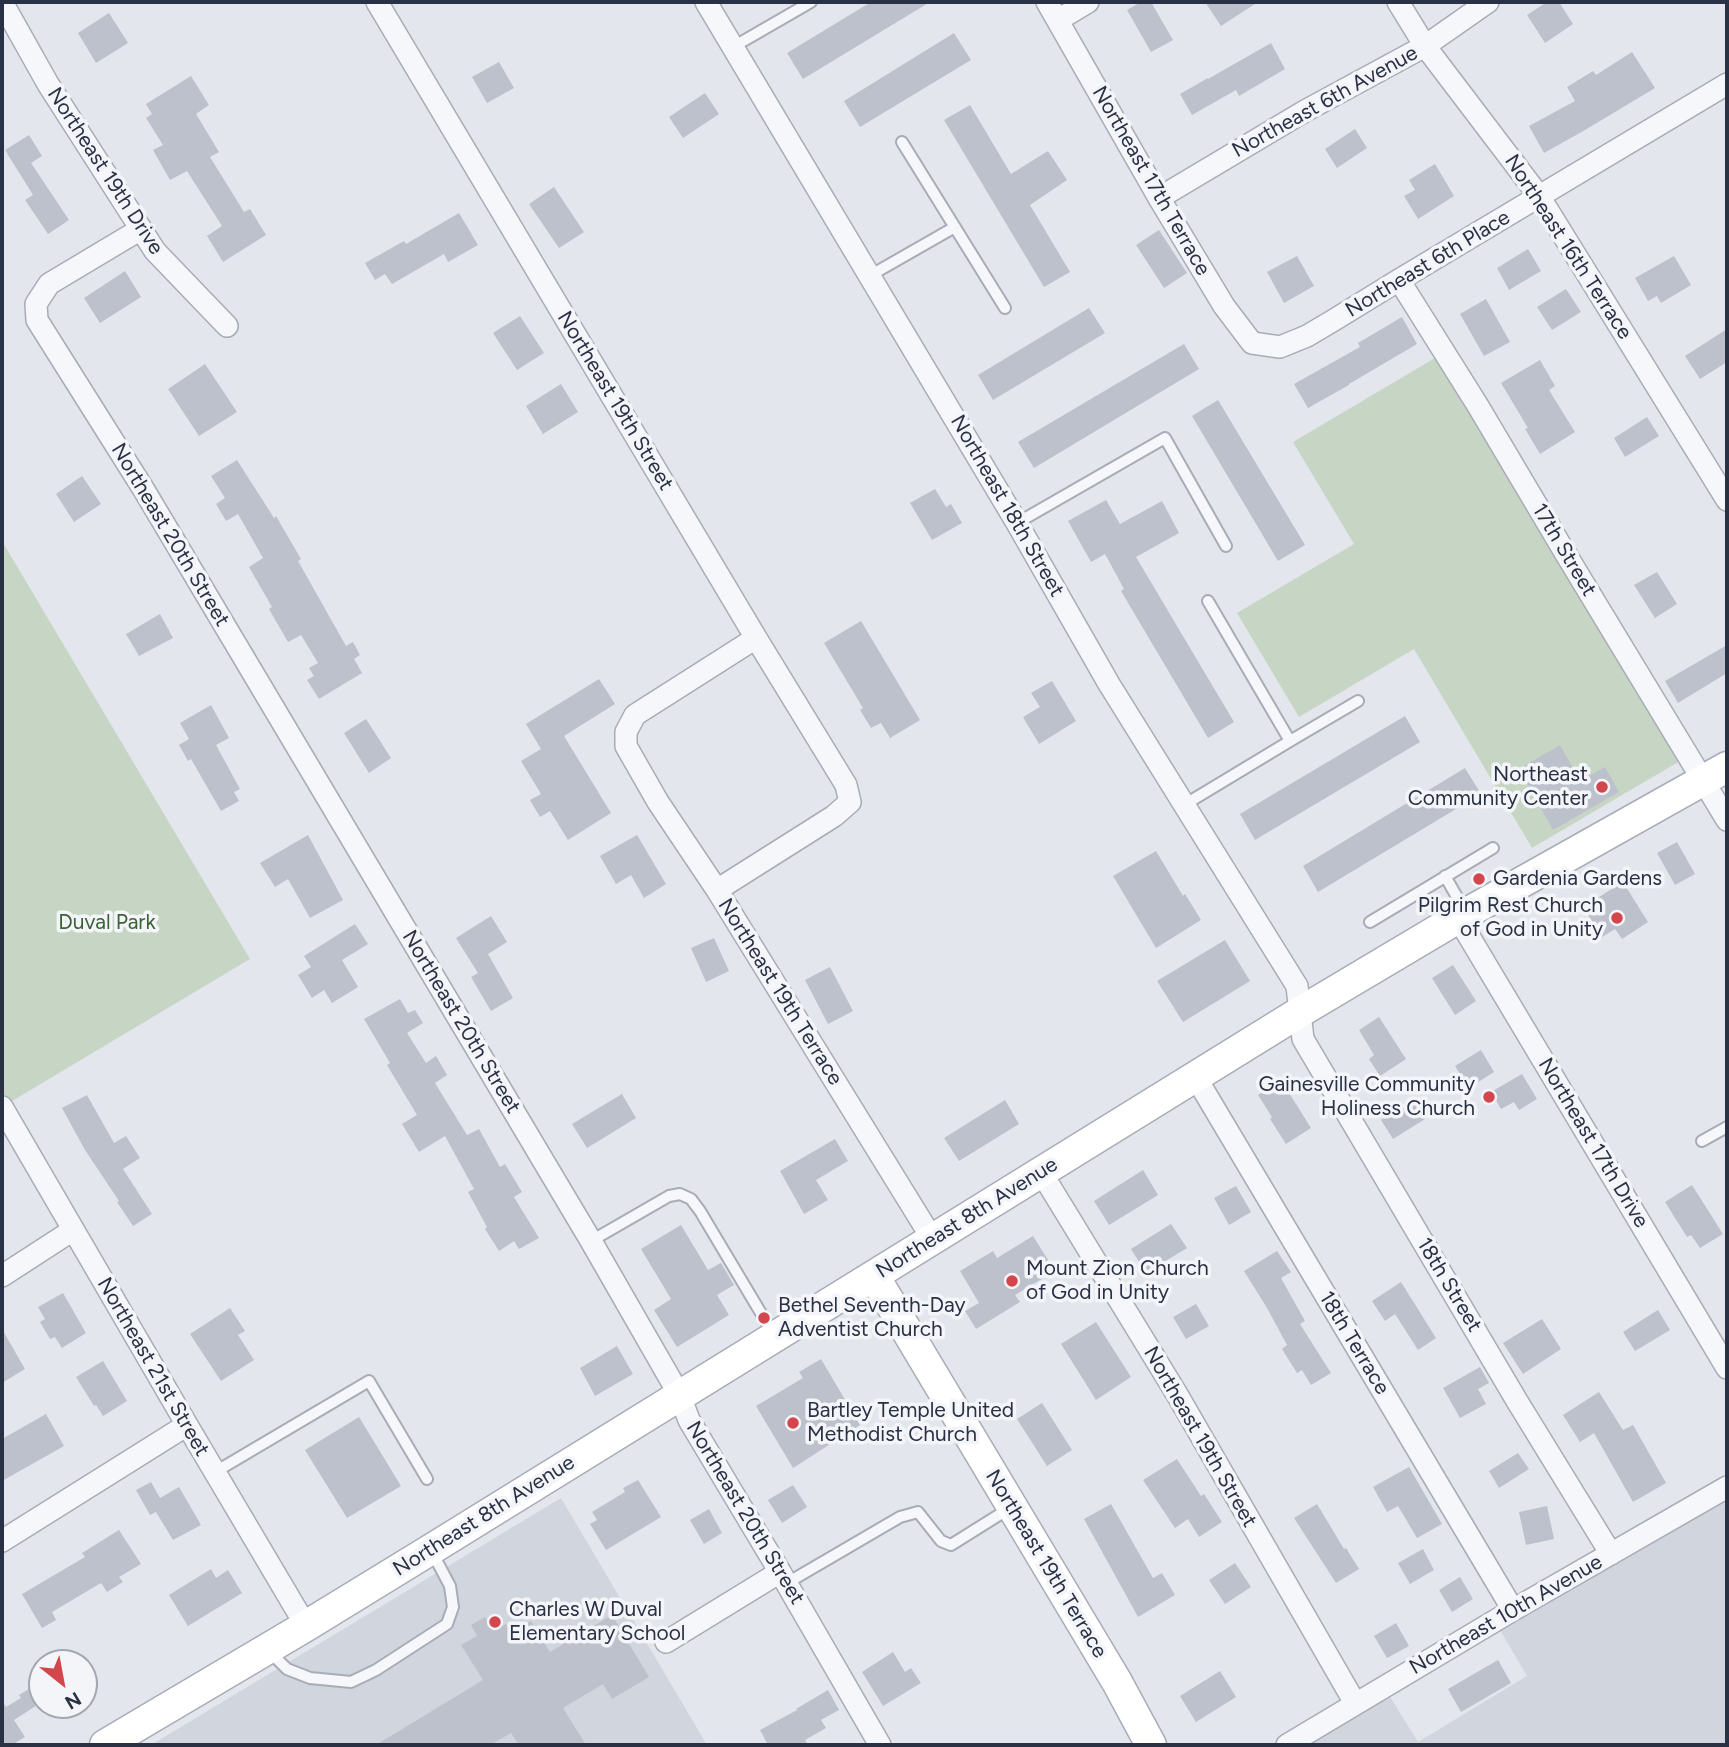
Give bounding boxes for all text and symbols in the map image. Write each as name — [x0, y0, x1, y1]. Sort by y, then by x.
street label: Northeast 6th Avenue — [1228, 41, 1422, 163]
street label: Northeast 17th Terrace — [1086, 82, 1216, 280]
street label: Northeast 19th Drive — [42, 83, 168, 259]
street label: Northeast 16th Terrace — [1499, 150, 1637, 344]
street label: Northeast 6th Place — [1341, 205, 1515, 323]
street label: Northeast 19th Street — [552, 307, 678, 495]
street label: Northeast 18th Street — [945, 411, 1069, 601]
street label: Northeast 20th Street — [105, 439, 235, 631]
street label: 17th Street — [1527, 499, 1601, 601]
place label: Northeast Community Center — [1408, 762, 1588, 812]
marker: Northeast Community Center — [1594, 779, 1610, 795]
place label: Gardenia Gardens — [1493, 866, 1662, 892]
marker: Gardenia Gardens — [1471, 871, 1487, 887]
place label: Pilgrim Rest Church of God in Unity — [1418, 893, 1603, 943]
street label: Northeast 19th Terrace — [712, 894, 848, 1090]
park label: Duval Park — [58, 910, 156, 936]
marker: Pilgrim Rest Church of God in Unity — [1609, 910, 1625, 926]
street label: Northeast 20th Street — [396, 926, 526, 1118]
street label: Northeast 17th Drive — [1532, 1054, 1654, 1232]
place label: Gainesville Community Holiness Church — [1258, 1072, 1475, 1122]
marker: Gainesville Community Holiness Church — [1481, 1089, 1497, 1105]
street label: Northeast 8th Avenue — [872, 1152, 1062, 1284]
street label: 18th Street — [1411, 1233, 1487, 1337]
place label: Mount Zion Church of God in Unity — [1026, 1256, 1209, 1306]
street label: Northeast 21st Street — [91, 1273, 215, 1461]
marker: Mount Zion Church of God in Unity — [1004, 1273, 1020, 1289]
street label: 18th Terrace — [1313, 1287, 1395, 1399]
place label: Bethel Seventh-Day Adventist Church — [778, 1293, 966, 1343]
marker: Bethel Seventh-Day Adventist Church — [756, 1310, 772, 1326]
street label: Northeast 19th Street — [1138, 1342, 1262, 1532]
place label: Bartley Temple United Methodist Church — [807, 1398, 1014, 1448]
marker: Bartley Temple United Methodist Church — [785, 1415, 801, 1431]
street label: Northeast 20th Street — [680, 1417, 810, 1609]
street label: Northeast 8th Avenue — [389, 1450, 579, 1582]
street label: Northeast 19th Terrace — [980, 1465, 1112, 1663]
street label: Northeast 10th Avenue — [1405, 1550, 1607, 1680]
place label: Charles W Duval Elementary School — [509, 1597, 685, 1647]
marker: Charles W Duval Elementary School — [487, 1614, 503, 1630]
north arrow — [28, 1649, 98, 1719]
text: N — [61, 1687, 85, 1714]

